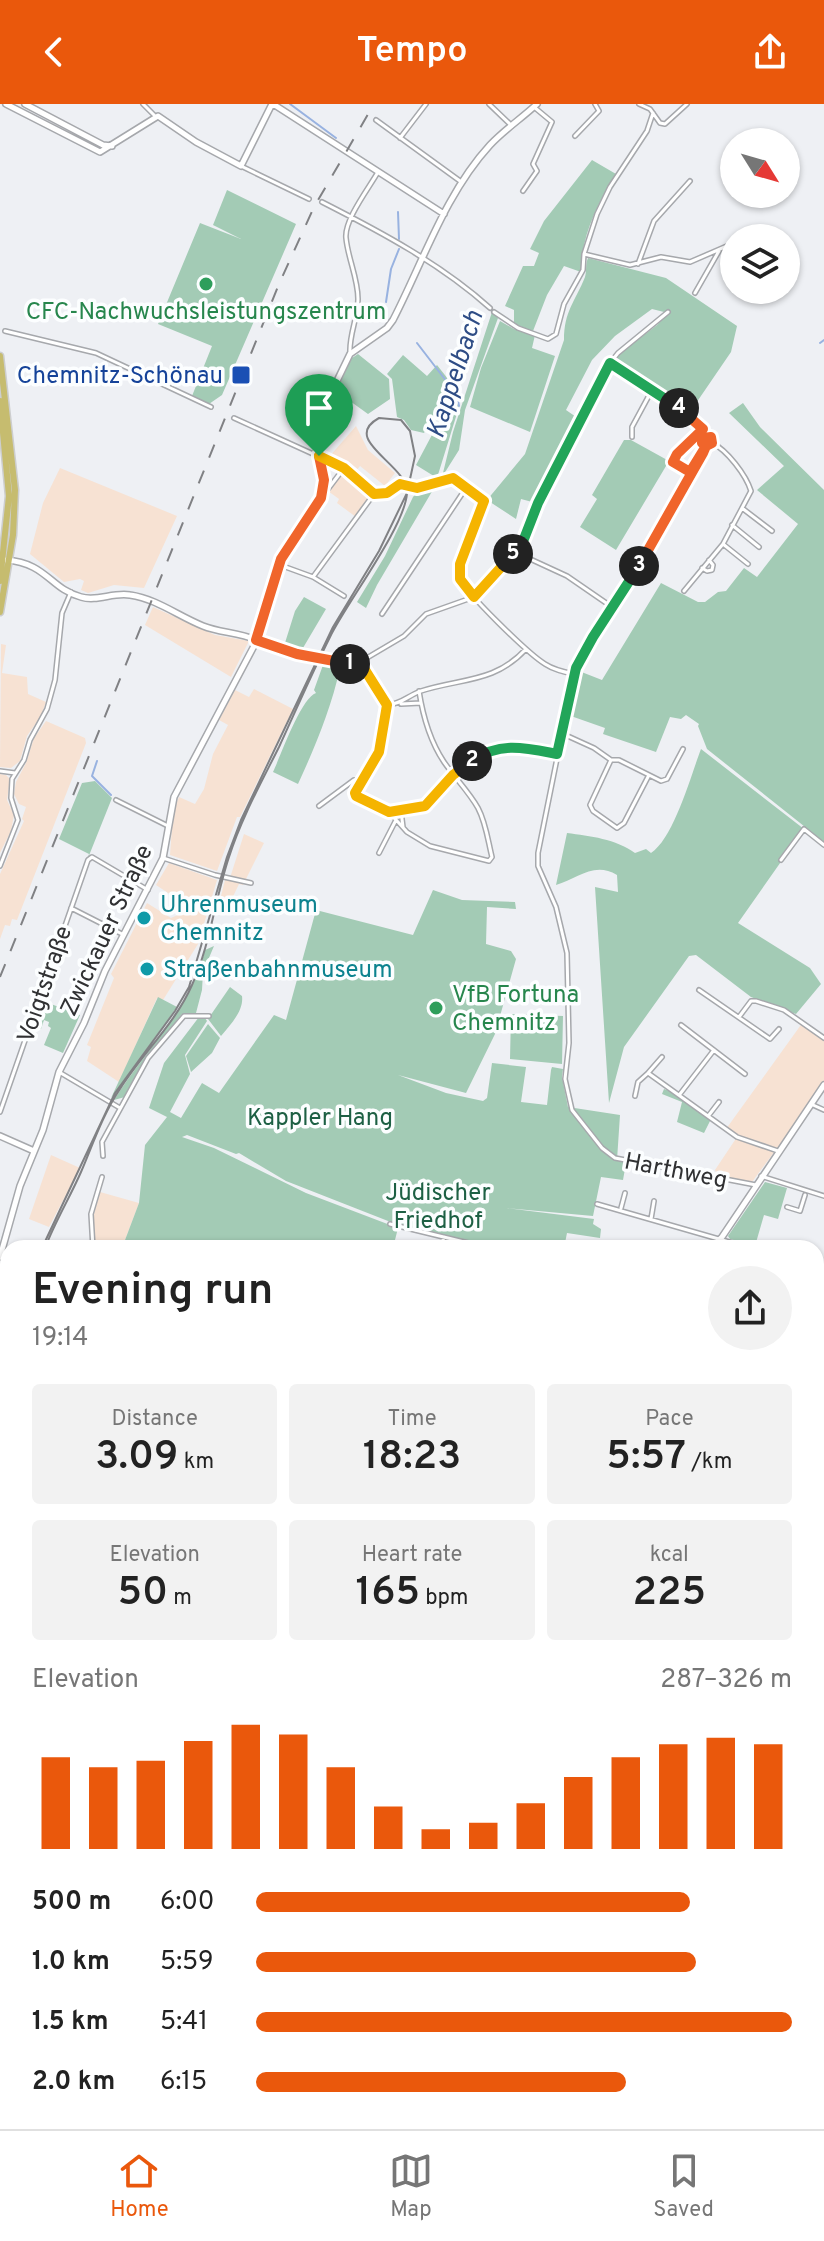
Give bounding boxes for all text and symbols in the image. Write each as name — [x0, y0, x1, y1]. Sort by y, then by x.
text: Tempo — [356, 29, 468, 75]
icon: back — [32, 30, 76, 74]
icon: share — [748, 30, 792, 74]
north arrow — [720, 128, 800, 208]
map controls — [720, 128, 800, 304]
button: layers — [720, 224, 800, 304]
marker: CFC-Nachwuchsleistungszentrum — [197, 275, 215, 293]
place label: CFC-Nachwuchsleistungszentrum — [26, 298, 386, 328]
water label: Kappelbach — [420, 307, 492, 443]
place label: Chemnitz-Schönau — [17, 362, 223, 392]
marker: Chemnitz-Schönau — [230, 364, 252, 386]
pin — [285, 374, 353, 456]
icon: arrive — [297, 386, 341, 430]
pin: 4 — [659, 388, 699, 428]
text: 4 — [672, 394, 686, 421]
pin: 5 — [493, 534, 533, 574]
text: 5 — [506, 540, 520, 567]
pin: 3 — [619, 546, 659, 586]
text: 3 — [632, 552, 646, 579]
pin: 1 — [330, 644, 370, 684]
text: 1 — [346, 650, 354, 677]
pin: 2 — [452, 741, 492, 781]
text: 2 — [465, 747, 479, 774]
street label: Zwickauer Straße — [55, 840, 161, 1021]
place label: Uhrenmuseum Chemnitz — [160, 891, 318, 949]
marker: Uhrenmuseum Chemnitz — [135, 909, 153, 927]
street label: Voigtstraße — [12, 922, 80, 1047]
place label: Straßenbahnmuseum — [163, 956, 393, 986]
marker: Straßenbahnmuseum — [138, 960, 156, 978]
place label: VfB Fortuna Chemnitz — [452, 981, 579, 1039]
marker: VfB Fortuna Chemnitz — [427, 999, 445, 1017]
park label: Kappler Hang — [247, 1104, 393, 1134]
street label: Harthweg — [622, 1147, 730, 1197]
park label: Jüdischer Friedhof — [385, 1179, 491, 1237]
text: Evening run — [32, 1264, 273, 1320]
button: share — [708, 1266, 792, 1350]
text: 19:14 — [32, 1322, 88, 1355]
text: Distance — [111, 1406, 198, 1433]
text: Time — [387, 1406, 437, 1433]
text: Pace — [645, 1406, 693, 1433]
text: 3.09 — [95, 1433, 178, 1483]
text: 18:23 — [363, 1433, 461, 1483]
text: 5:57 — [606, 1433, 686, 1483]
text: km — [178, 1449, 214, 1476]
text: /km — [686, 1449, 732, 1476]
text: Elevation — [109, 1542, 200, 1569]
text: Heart rate — [362, 1542, 462, 1569]
text: kcal — [650, 1542, 689, 1569]
text: 50 — [117, 1569, 168, 1619]
text: 165 — [356, 1569, 420, 1619]
text: 225 — [633, 1569, 706, 1619]
text: m — [168, 1585, 192, 1612]
text: bpm — [420, 1585, 468, 1612]
text: Elevation — [32, 1664, 139, 1697]
text: 287–326 m — [660, 1664, 792, 1697]
text: 500 m — [32, 1886, 111, 1919]
text: 6:00 — [160, 1886, 215, 1919]
text: 1.0 km — [32, 1946, 110, 1979]
text: 5:59 — [160, 1946, 213, 1979]
text: 1.5 km — [32, 2006, 109, 2039]
text: 5:41 — [160, 2006, 208, 2039]
text: 2.0 km — [32, 2066, 115, 2099]
text: 6:15 — [160, 2066, 207, 2099]
tab: Home — [110, 2149, 169, 2224]
tab: Map — [389, 2149, 433, 2224]
tab: Saved — [653, 2149, 714, 2224]

